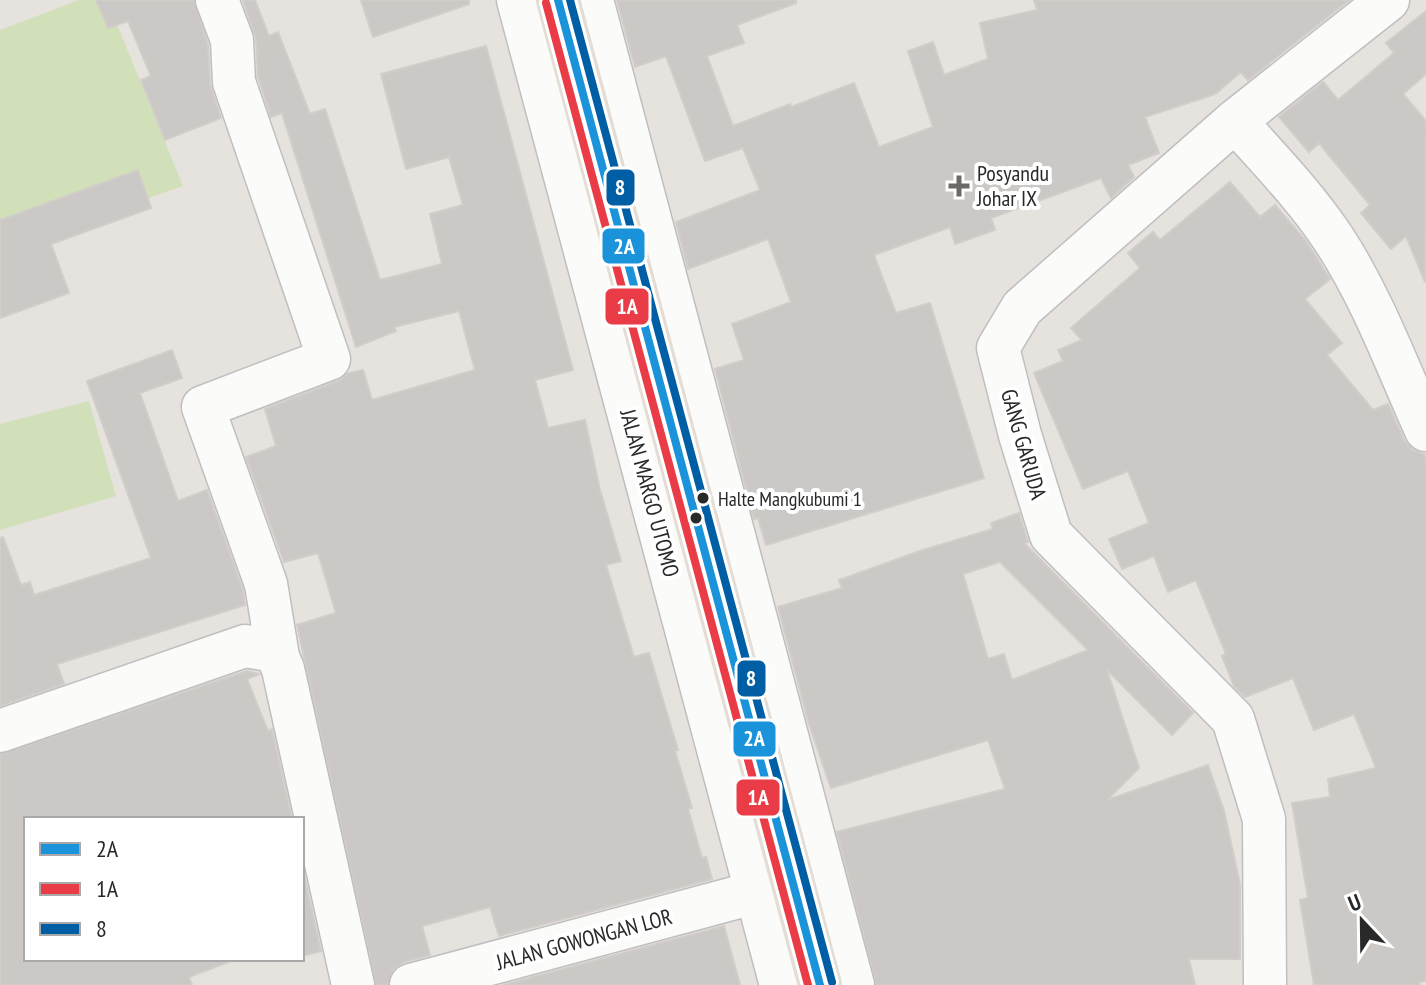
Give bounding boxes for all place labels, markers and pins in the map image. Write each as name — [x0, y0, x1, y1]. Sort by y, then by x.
place label: Posyandu Johar IX — [976, 159, 1049, 212]
marker: Posyandu Johar IX — [948, 175, 970, 197]
place label: Halte Mangkubumi 1 — [718, 486, 862, 512]
marker: Halte Mangkubumi 1 — [695, 490, 711, 506]
unlabelled marker — [688, 510, 704, 526]

